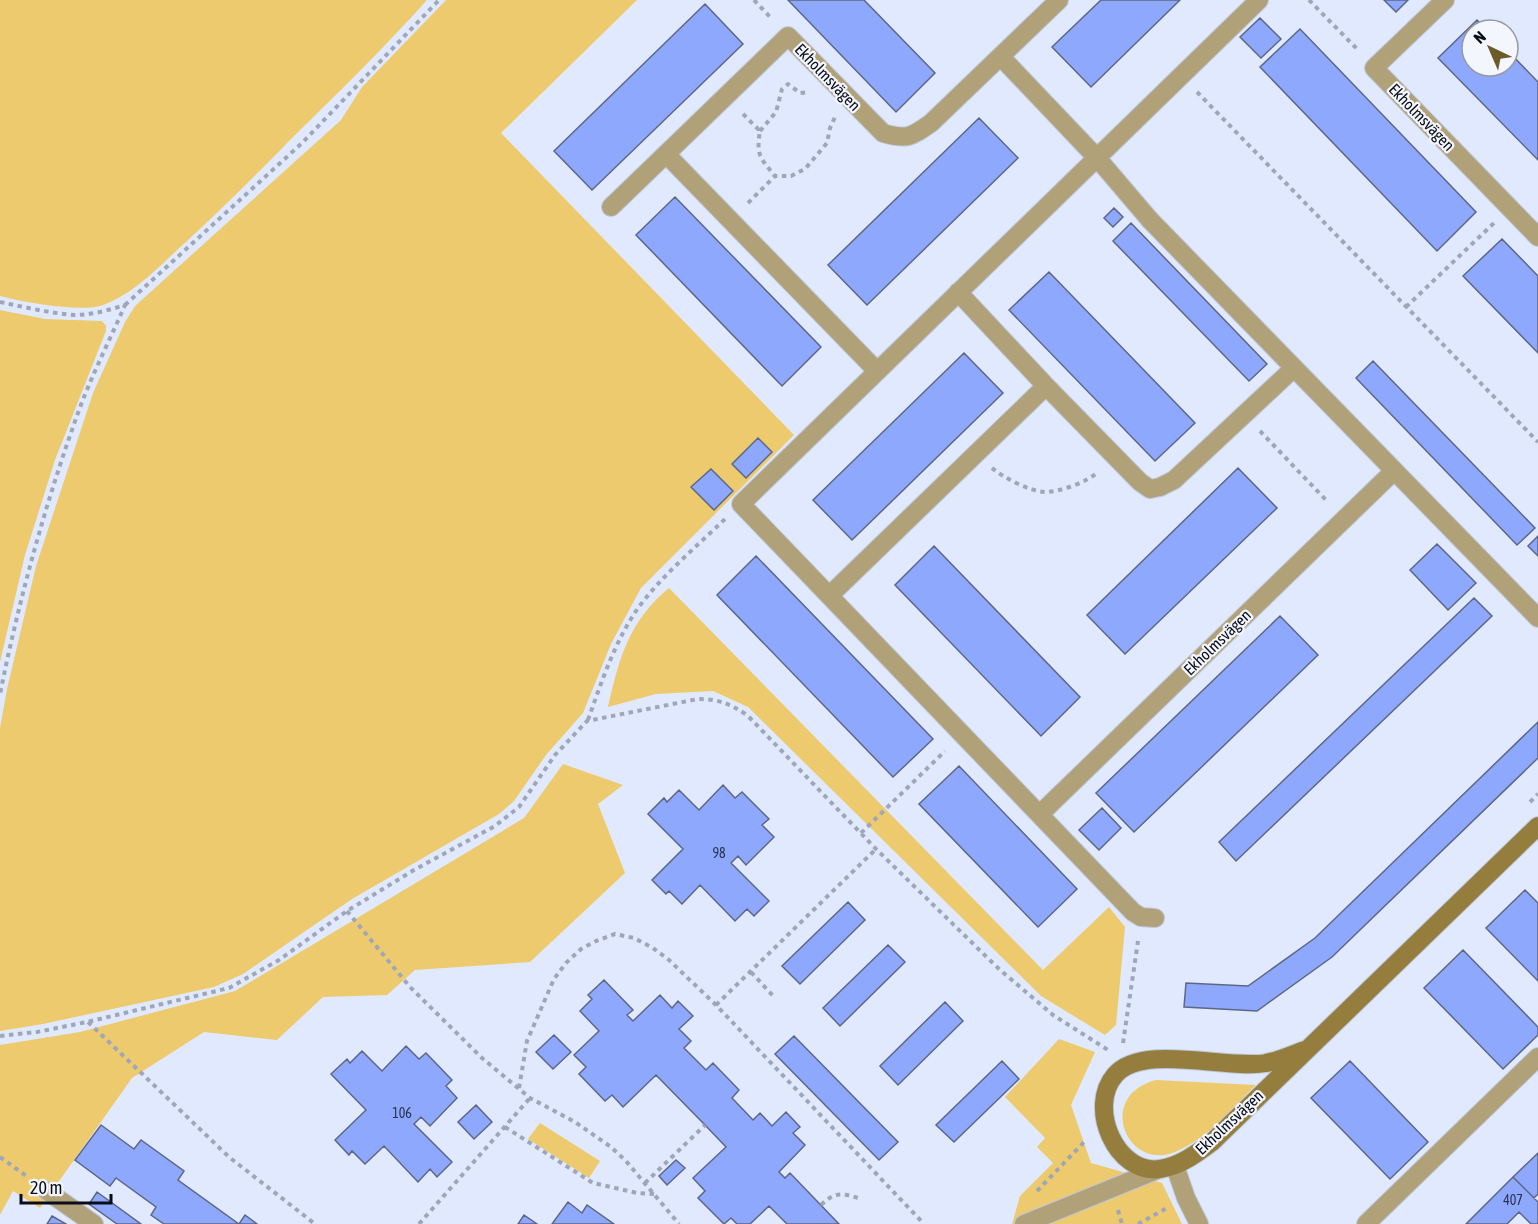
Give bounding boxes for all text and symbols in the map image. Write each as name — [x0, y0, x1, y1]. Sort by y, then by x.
north arrow — [1460, 18, 1520, 78]
text: N — [1470, 27, 1489, 47]
street label: Ekholmsvägen — [791, 40, 864, 115]
street label: Ekholmsvägen — [1385, 80, 1458, 155]
street label: Ekholmsvägen — [1180, 606, 1255, 679]
house number: 98 — [712, 845, 726, 861]
street label: Ekholmsvägen — [1191, 1086, 1267, 1159]
house number: 106 — [392, 1105, 412, 1121]
scale bar — [21, 1167, 111, 1205]
text: 20 m — [30, 1177, 62, 1198]
house number: 407 — [1503, 1192, 1523, 1208]

